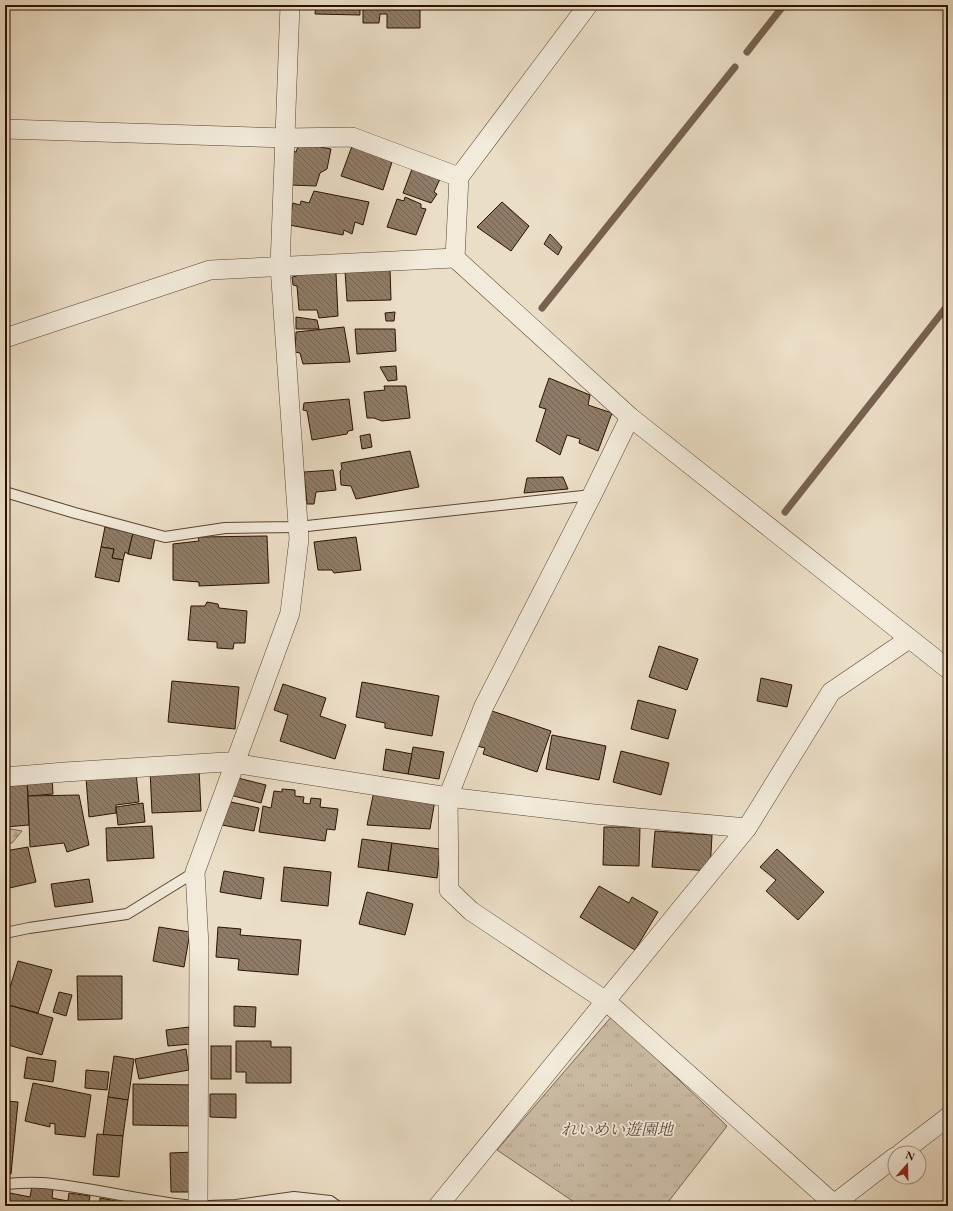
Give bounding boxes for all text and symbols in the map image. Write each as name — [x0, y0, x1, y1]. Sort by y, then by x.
park label: れいめい遊園地 — [561, 1119, 675, 1140]
north arrow — [887, 1145, 927, 1185]
text: N — [904, 1148, 917, 1164]

